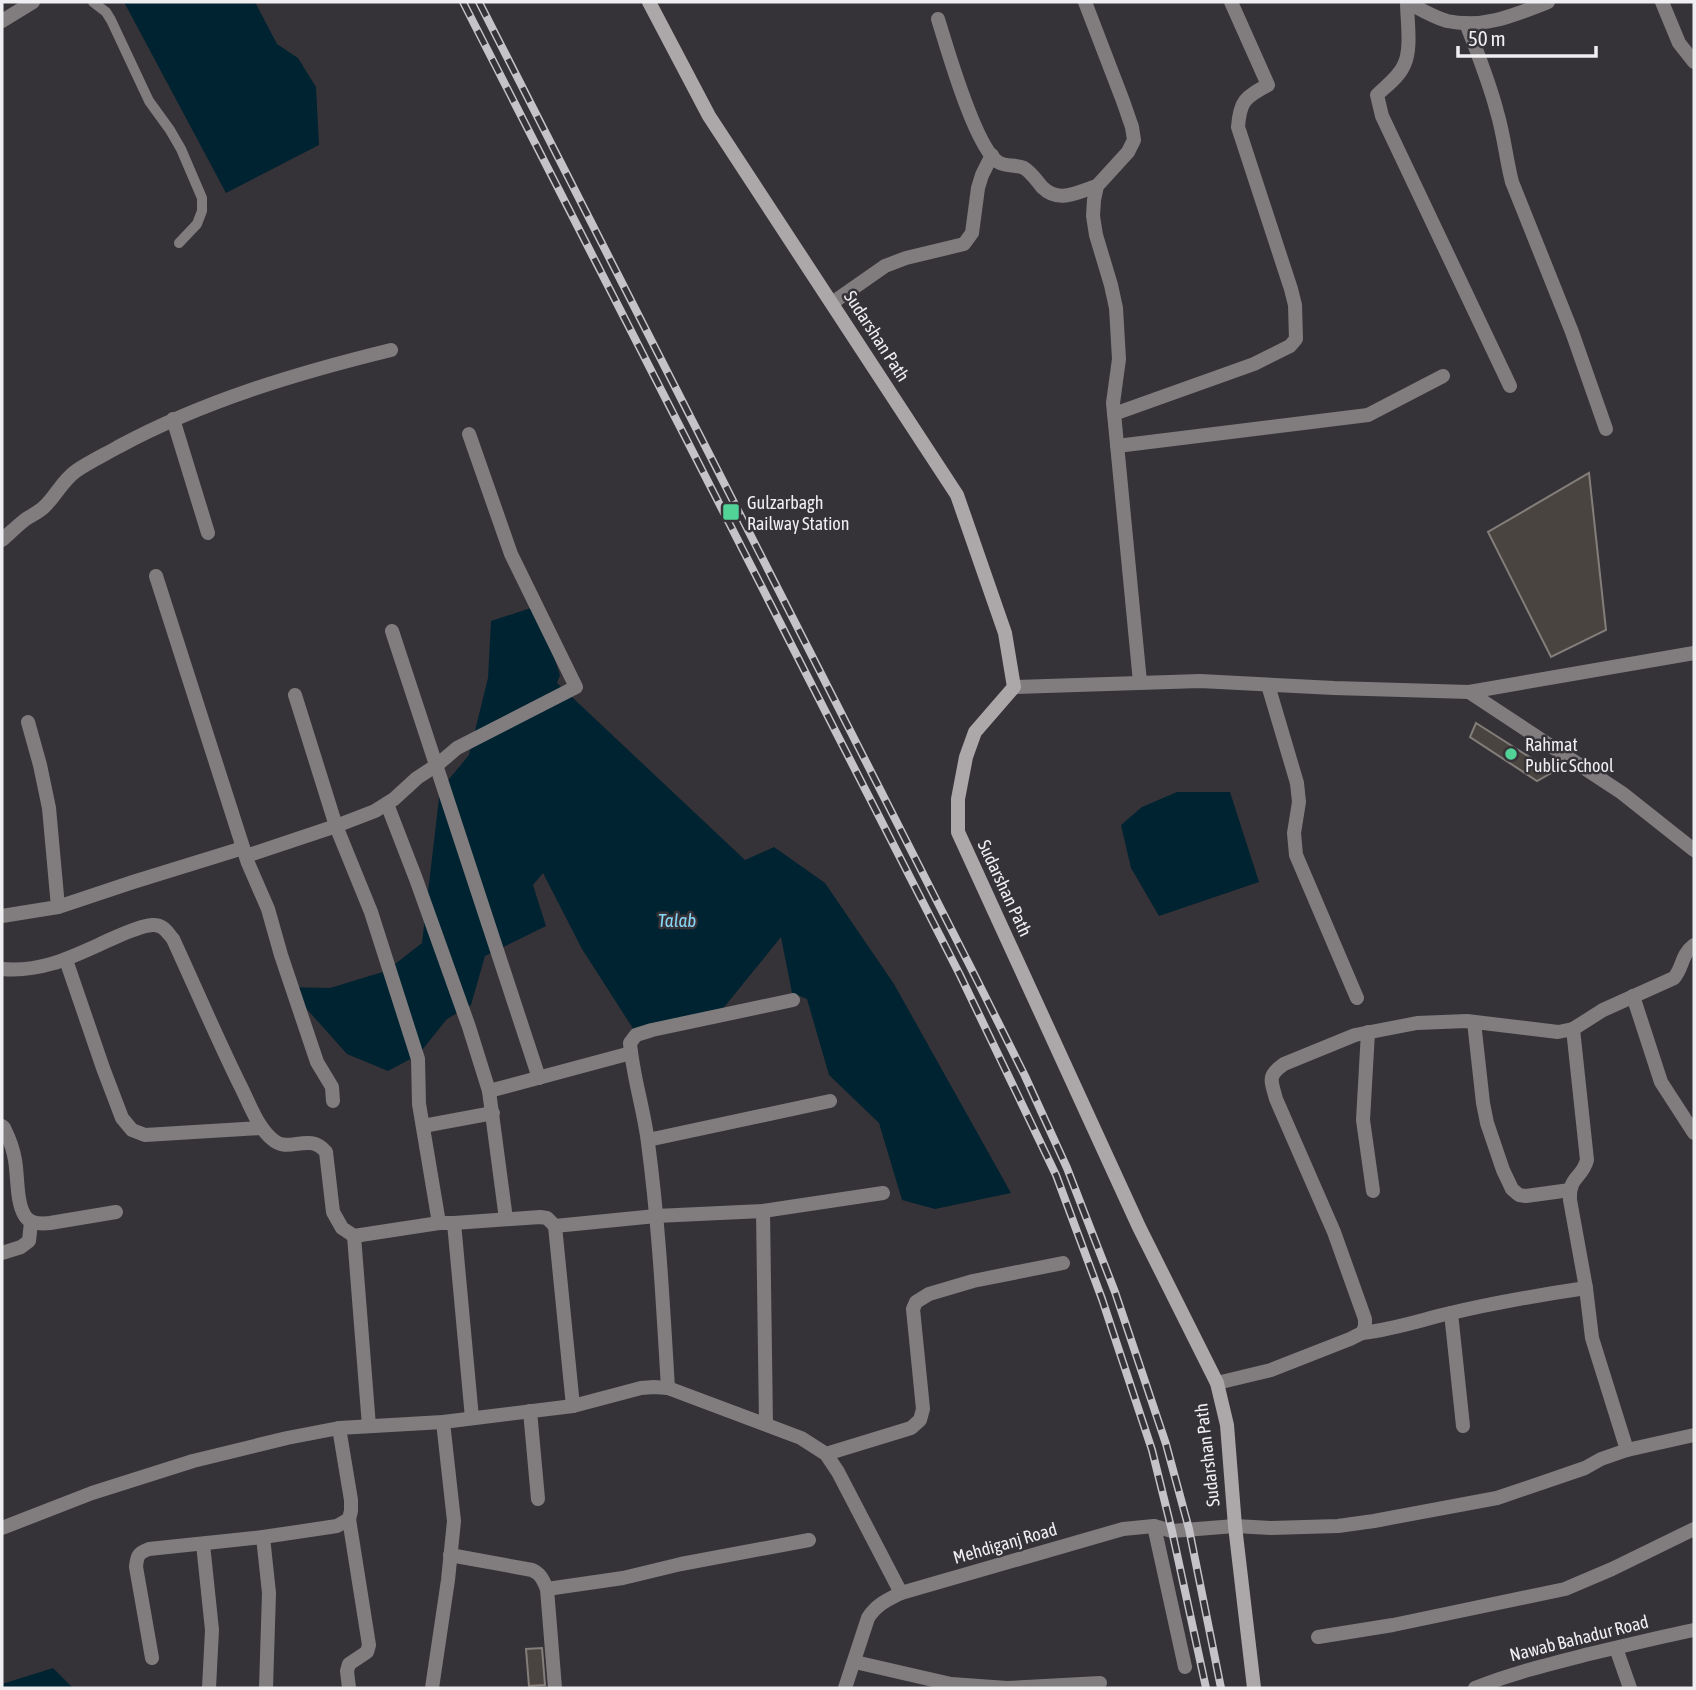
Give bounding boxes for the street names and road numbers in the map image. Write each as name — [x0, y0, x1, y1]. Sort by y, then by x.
street label: Sudarshan Path — [840, 287, 914, 385]
street label: Sudarshan Path — [974, 836, 1036, 940]
street label: Sudarshan Path — [1190, 1402, 1224, 1508]
street label: Mehdiganj Road — [951, 1518, 1059, 1568]
street label: Nawab Bahadur Road — [1507, 1611, 1651, 1665]

